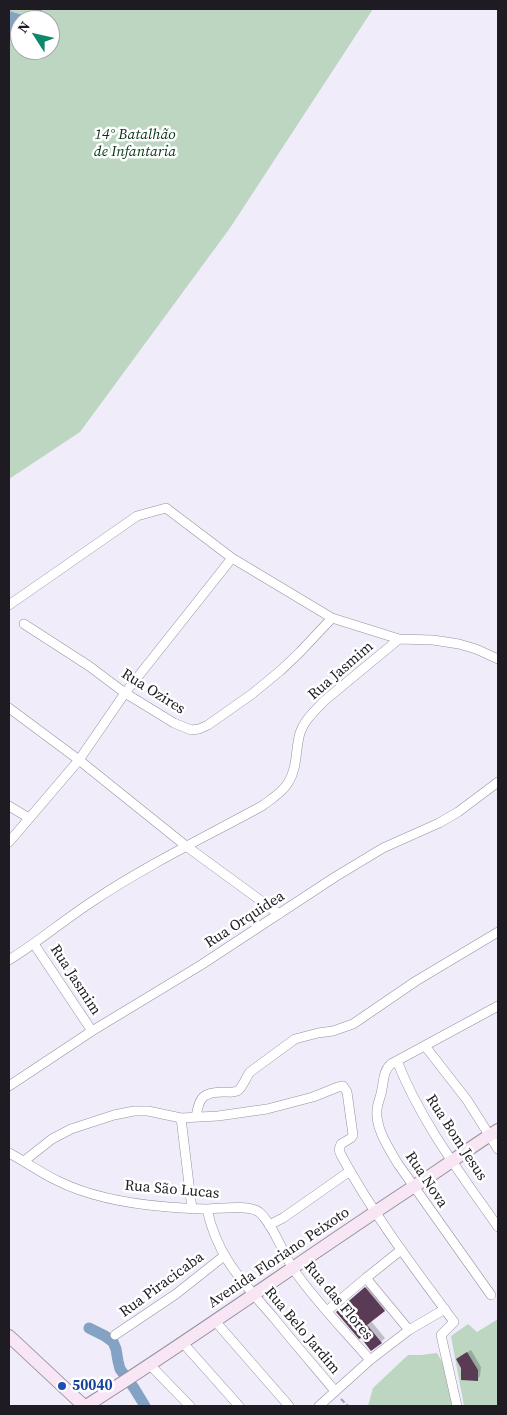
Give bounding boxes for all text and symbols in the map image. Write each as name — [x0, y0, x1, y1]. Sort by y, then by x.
north arrow — [10, 10, 60, 60]
text: N — [12, 17, 35, 37]
park label: 14° Batalhão de Infantaria — [94, 126, 176, 161]
street label: Rua Jasmim — [305, 638, 377, 704]
street label: Rua Ozires — [118, 665, 188, 719]
street label: Rua Orquidea — [202, 888, 288, 952]
street label: Rua Jasmim — [46, 941, 104, 1019]
street label: Rua Bom Jesus — [422, 1092, 490, 1184]
street label: Rua Nova — [401, 1149, 451, 1211]
street label: Rua São Lucas — [124, 1177, 220, 1203]
street label: Avenida Floriano Peixoto — [205, 1204, 353, 1312]
street label: Rua Piracicaba — [116, 1248, 208, 1322]
street label: Rua das Flores — [300, 1258, 376, 1344]
street label: Rua Belo Jardim — [260, 1284, 344, 1378]
place label: 50040 — [72, 1377, 113, 1395]
marker: 50040 — [56, 1380, 68, 1392]

